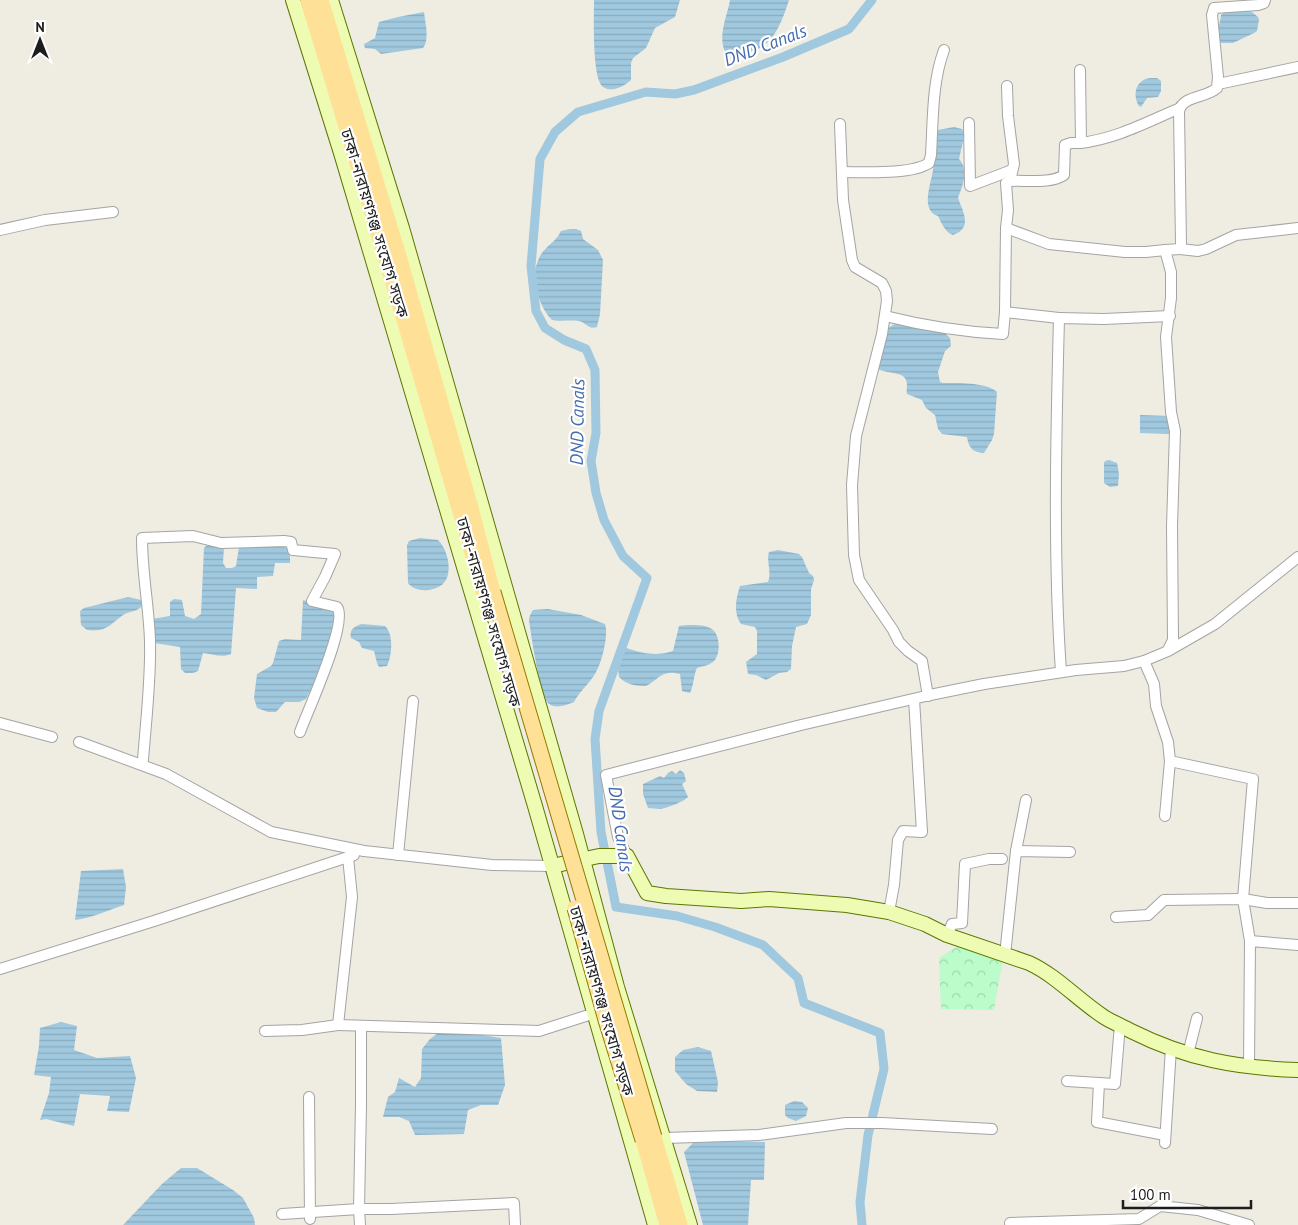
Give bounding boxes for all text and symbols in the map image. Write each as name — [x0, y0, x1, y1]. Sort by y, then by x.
north arrow — [15, 15, 65, 65]
text: N — [35, 18, 45, 36]
water label: DND Canals — [720, 18, 810, 71]
street label: ঢাকা-নারায়ণগঞ্জ সংযোগ সড়ক — [336, 125, 414, 321]
water label: DND Canals — [565, 378, 589, 466]
street label: ঢাকা-নারায়ণগঞ্জ সংযোগ সড়ক — [452, 514, 526, 710]
water label: DND Canals — [604, 784, 639, 874]
street label: ঢাকা-নারায়ণগঞ্জ সংযোগ সড়ক — [565, 903, 639, 1099]
scale bar — [1123, 1178, 1250, 1210]
text: 100 m — [1130, 1185, 1171, 1204]

